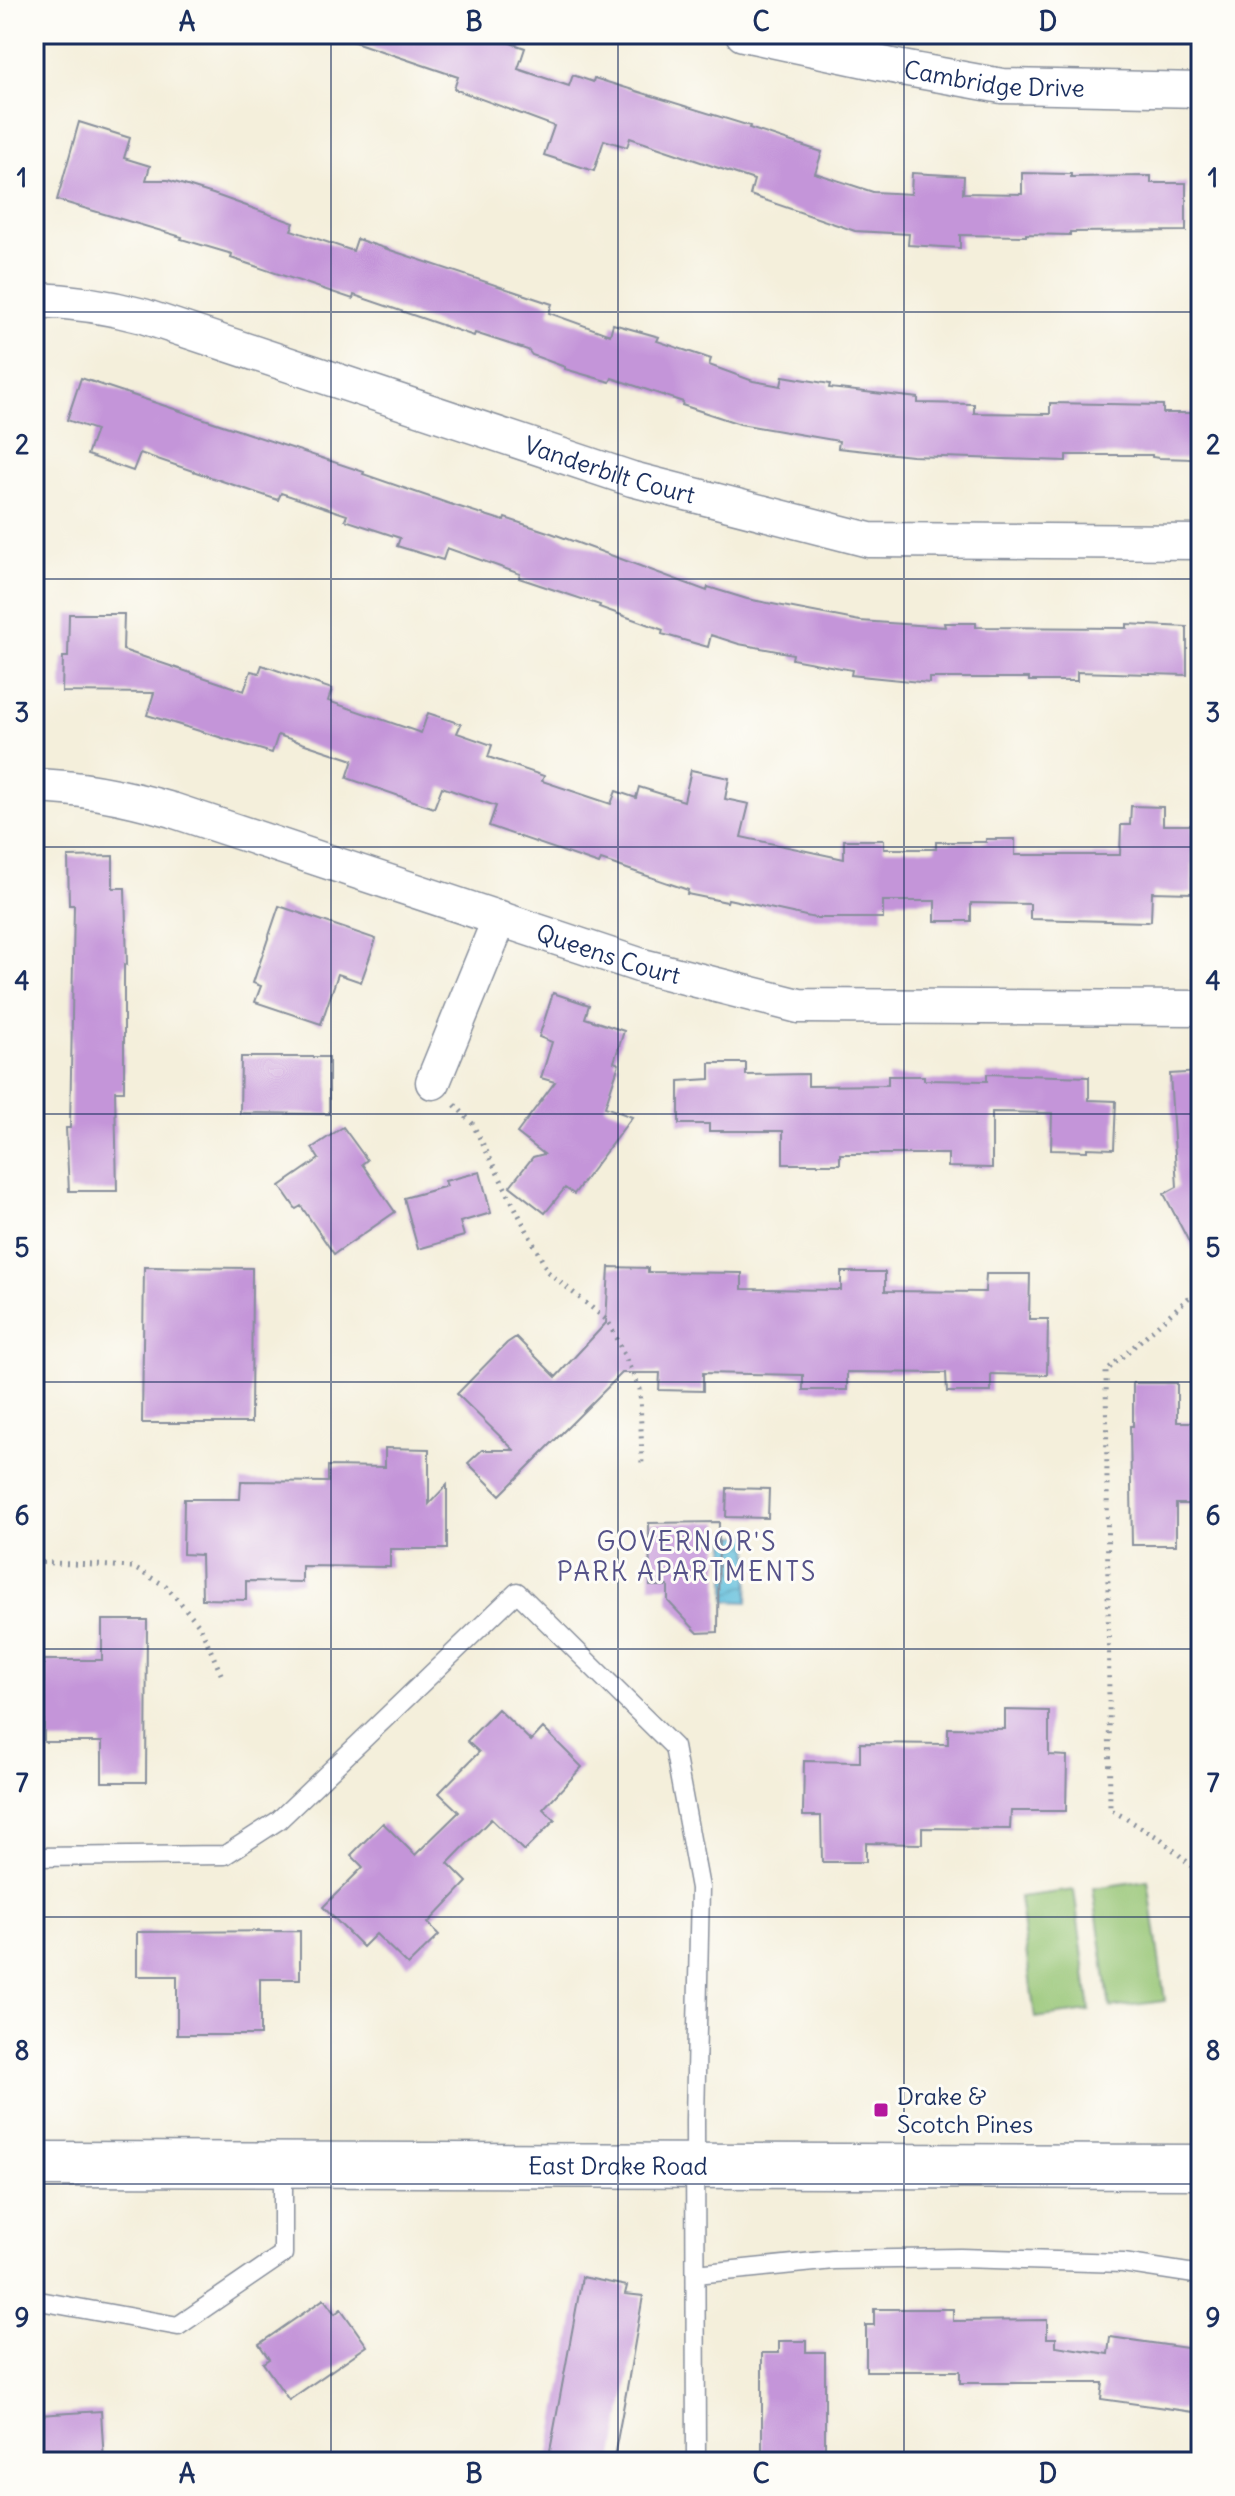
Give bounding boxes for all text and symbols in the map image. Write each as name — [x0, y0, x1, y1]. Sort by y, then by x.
text: A — [179, 5, 196, 38]
text: B — [465, 5, 483, 38]
text: C — [752, 5, 770, 38]
text: D — [1039, 5, 1057, 38]
street label: Cambridge Drive — [902, 54, 1085, 103]
text: 1 — [17, 161, 27, 194]
text: 1 — [1208, 161, 1218, 194]
text: 2 — [15, 428, 29, 461]
text: 2 — [1206, 428, 1220, 461]
street label: Vanderbilt Court — [521, 429, 698, 510]
text: 3 — [15, 696, 29, 729]
text: 3 — [1206, 696, 1220, 729]
street label: Queens Court — [533, 917, 684, 990]
text: 4 — [14, 964, 30, 997]
text: 4 — [1205, 964, 1221, 997]
text: 5 — [15, 1231, 30, 1264]
text: 5 — [1206, 1231, 1221, 1264]
text: 6 — [14, 1499, 30, 1532]
text: 6 — [1205, 1499, 1221, 1532]
district label: GOVERNOR'S PARK APARTMENTS — [557, 1525, 817, 1588]
text: 7 — [16, 1766, 29, 1799]
text: 7 — [1207, 1766, 1220, 1799]
text: 8 — [15, 2034, 29, 2067]
text: 8 — [1206, 2034, 1220, 2067]
place label: Drake & Scotch Pines — [897, 2081, 1033, 2139]
marker: Drake & Scotch Pines — [872, 2101, 890, 2119]
street label: East Drake Road — [528, 2150, 708, 2181]
text: 9 — [15, 2301, 29, 2334]
text: 9 — [1206, 2301, 1220, 2334]
text: A — [179, 2457, 196, 2490]
text: B — [465, 2457, 483, 2490]
text: C — [752, 2457, 770, 2490]
text: D — [1039, 2457, 1057, 2490]

